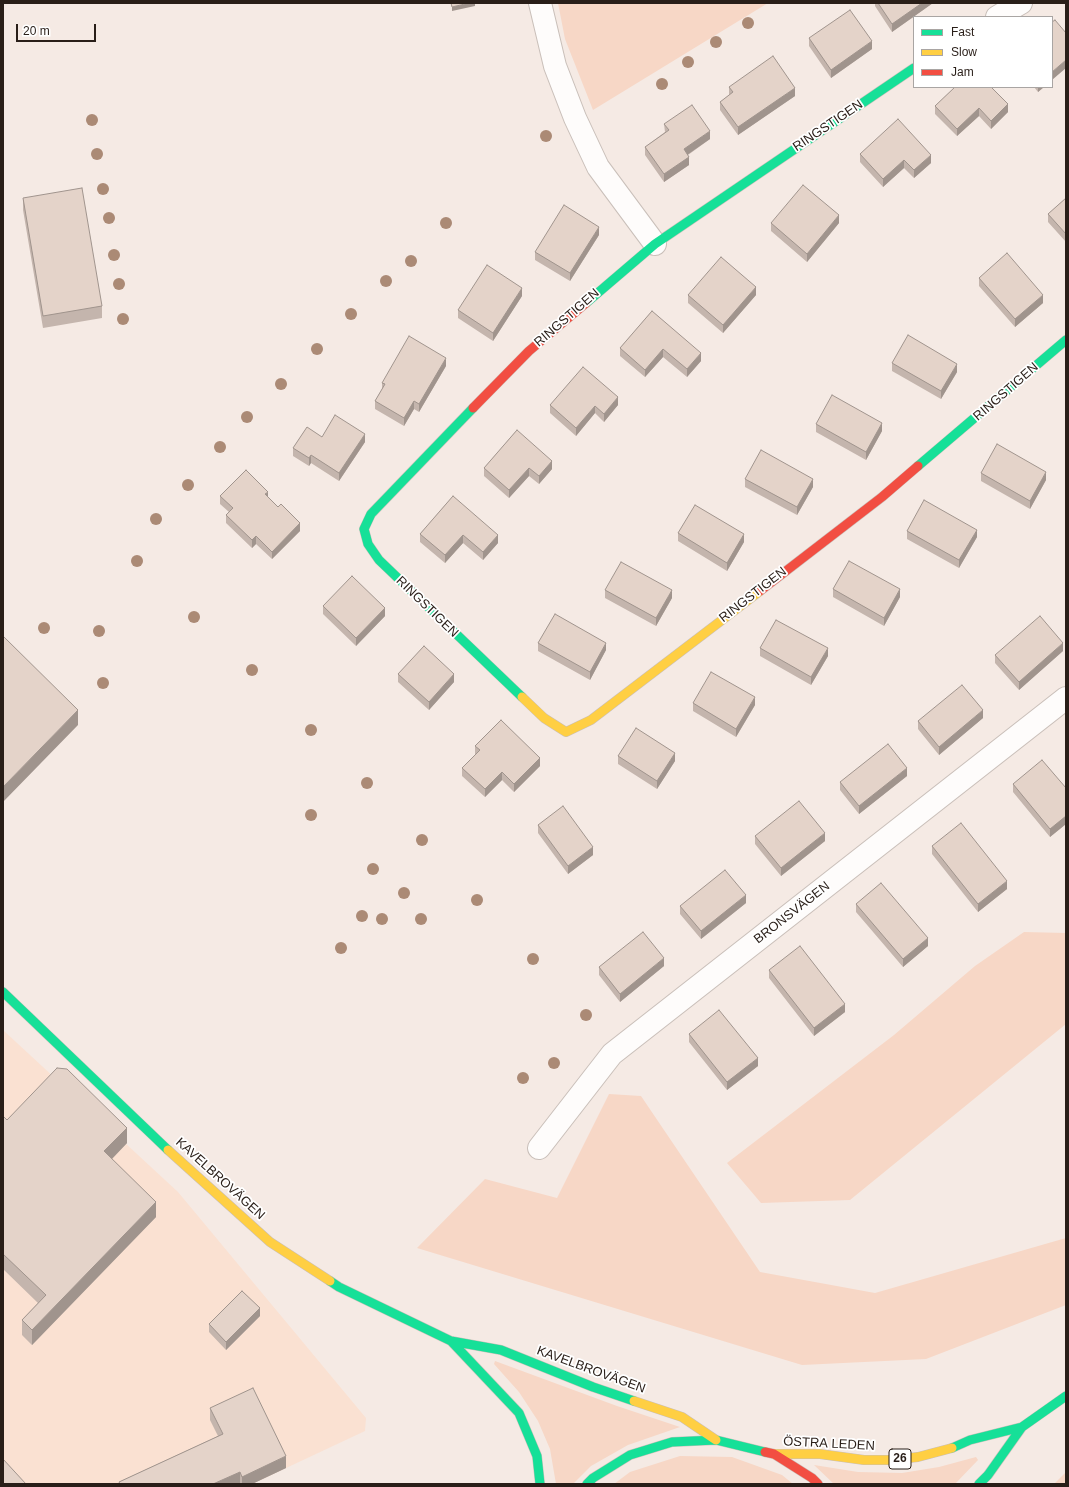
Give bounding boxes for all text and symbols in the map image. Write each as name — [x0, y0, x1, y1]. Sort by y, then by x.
scale bar — [18, 16, 98, 42]
legend — [913, 16, 1053, 88]
text: 20 m — [23, 24, 50, 38]
text: Fast — [951, 25, 974, 39]
text: Slow — [951, 45, 977, 59]
text: Jam — [951, 65, 974, 79]
street label: RINGSTIGEN — [790, 97, 866, 155]
street label: RINGSTIGEN — [531, 286, 603, 350]
street label: RINGSTIGEN — [970, 360, 1042, 424]
street label: RINGSTIGEN — [716, 564, 790, 626]
street label: RINGSTIGEN — [392, 573, 462, 641]
street label: BRONSVÄGEN — [751, 879, 833, 947]
street label: KAVELBROVÄGEN — [172, 1135, 268, 1223]
street label: KAVELBROVÄGEN — [534, 1343, 648, 1397]
street label: ÖSTRA LEDEN — [783, 1434, 875, 1454]
road number: 26 — [889, 1449, 911, 1469]

